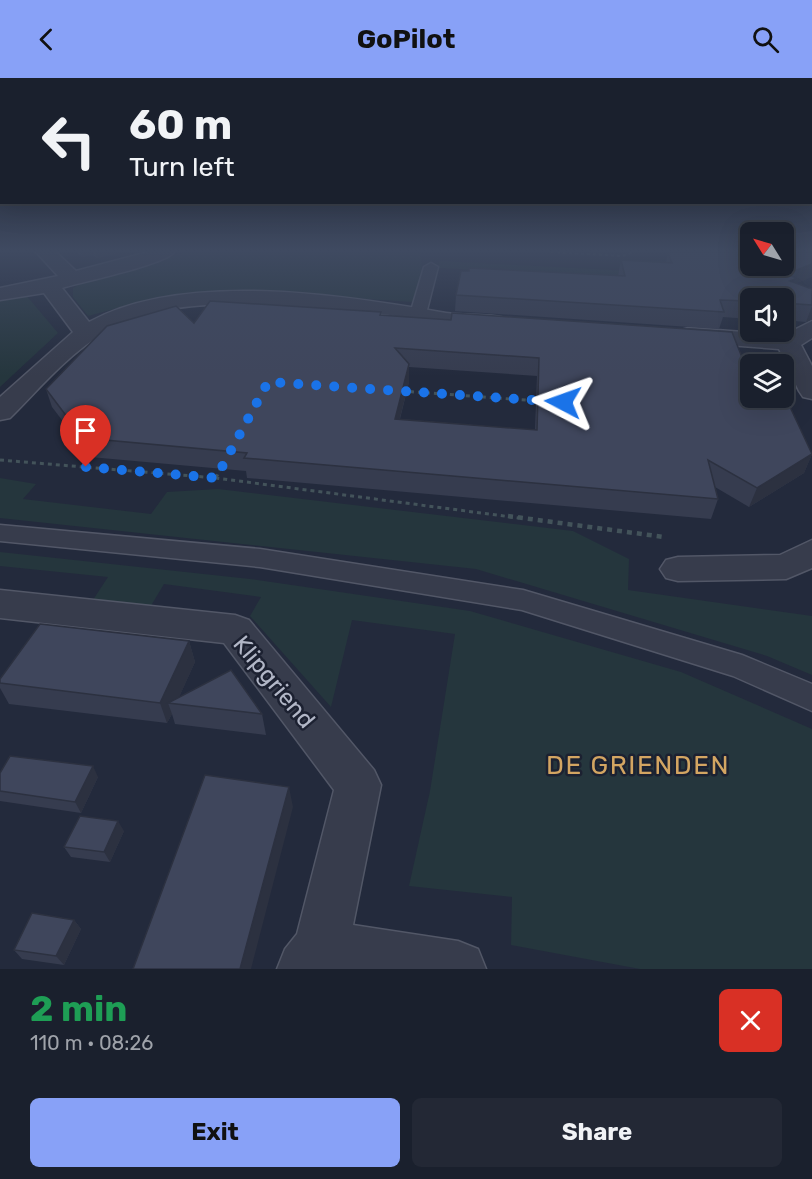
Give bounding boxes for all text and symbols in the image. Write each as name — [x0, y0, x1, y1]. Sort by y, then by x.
icon: back — [30, 23, 63, 56]
text: GoPilot — [357, 23, 455, 55]
icon: search — [749, 23, 782, 56]
text: 60 m — [129, 100, 232, 150]
icon: left — [30, 102, 108, 180]
text: Turn left — [129, 151, 234, 183]
north arrow — [740, 222, 794, 276]
map controls — [740, 222, 794, 408]
button: sound — [740, 288, 794, 342]
button: layers — [740, 354, 794, 408]
position arrow — [531, 370, 595, 434]
pin — [60, 405, 111, 467]
icon: arrive — [69, 414, 102, 447]
street label: Klipgriend — [227, 630, 321, 734]
district label: DE GRIENDEN — [546, 750, 730, 781]
text: 2 min — [30, 987, 128, 1030]
button: close — [719, 989, 782, 1052]
text: 110 m · 08:26 — [30, 1031, 153, 1055]
button: Exit — [30, 1098, 400, 1167]
button: Share — [412, 1098, 782, 1167]

